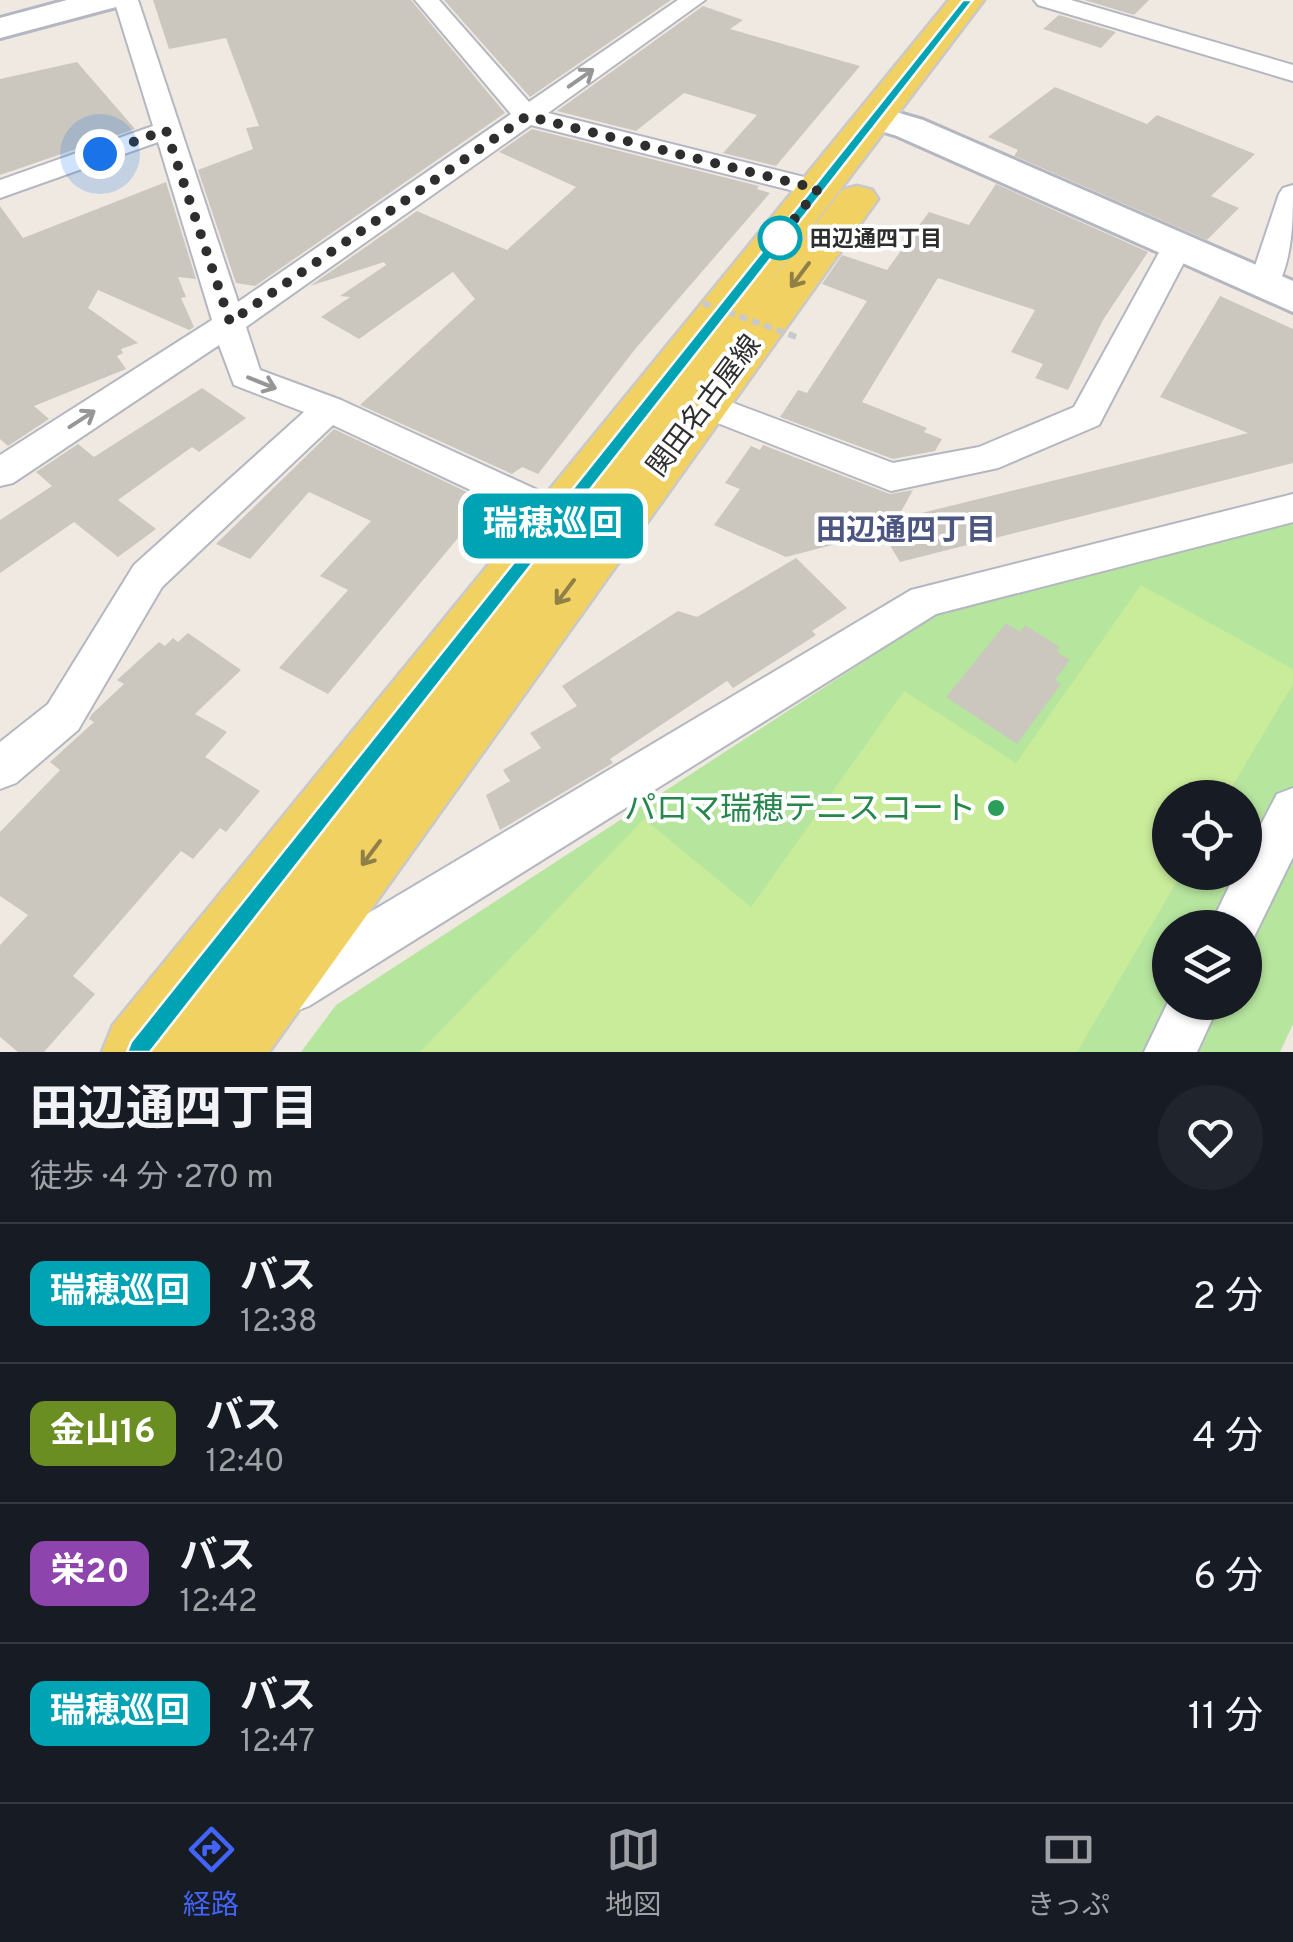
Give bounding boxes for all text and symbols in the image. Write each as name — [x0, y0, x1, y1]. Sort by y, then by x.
one-way arrow — [567, 68, 595, 89]
your location — [75, 129, 125, 179]
marker: 田辺通四丁目 — [759, 217, 801, 259]
place label: 田辺通四丁目 — [810, 227, 942, 254]
one-way arrow — [790, 261, 811, 288]
street label: 関田名古屋線 — [640, 329, 770, 485]
one-way arrow — [246, 375, 277, 393]
one-way arrow — [67, 409, 95, 430]
line badge: 瑞穂巡回 — [483, 494, 623, 558]
text: 瑞穂巡回 — [483, 504, 623, 548]
district label: 田辺通四丁目 — [816, 514, 996, 551]
one-way arrow — [554, 578, 575, 605]
map controls — [1152, 780, 1262, 1020]
button: locate — [1152, 780, 1262, 890]
place label: パロマ瑞穂テニスコート — [624, 791, 976, 831]
marker: パロマ瑞穂テニスコート — [985, 797, 1007, 819]
one-way arrow — [361, 839, 382, 866]
button: layers — [1152, 910, 1262, 1020]
text: 田辺通四丁目 — [30, 1082, 318, 1142]
button: heart — [1158, 1085, 1263, 1190]
text: 徒歩 · 4 分 · 270 m — [30, 1159, 274, 1199]
text: バス — [240, 1254, 316, 1303]
text: 瑞穂巡回 — [50, 1271, 190, 1315]
text: 2 分 — [1193, 1274, 1263, 1323]
text: 12:38 — [240, 1303, 318, 1343]
text: バス — [206, 1394, 282, 1443]
text: 金山16 — [50, 1411, 156, 1455]
text: 4 分 — [1192, 1414, 1263, 1463]
text: 12:40 — [206, 1443, 285, 1483]
text: バス — [179, 1534, 255, 1583]
text: 栄20 — [50, 1551, 129, 1595]
text: 6 分 — [1193, 1554, 1263, 1603]
text: 12:42 — [179, 1583, 258, 1623]
text: バス — [240, 1674, 316, 1723]
text: 瑞穂巡回 — [50, 1691, 190, 1735]
text: 11 分 — [1188, 1694, 1263, 1743]
text: 12:47 — [240, 1723, 315, 1763]
tab: 経路 — [183, 1822, 239, 1925]
tab: 地図 — [605, 1822, 661, 1925]
tab: きっぷ — [1027, 1822, 1110, 1925]

